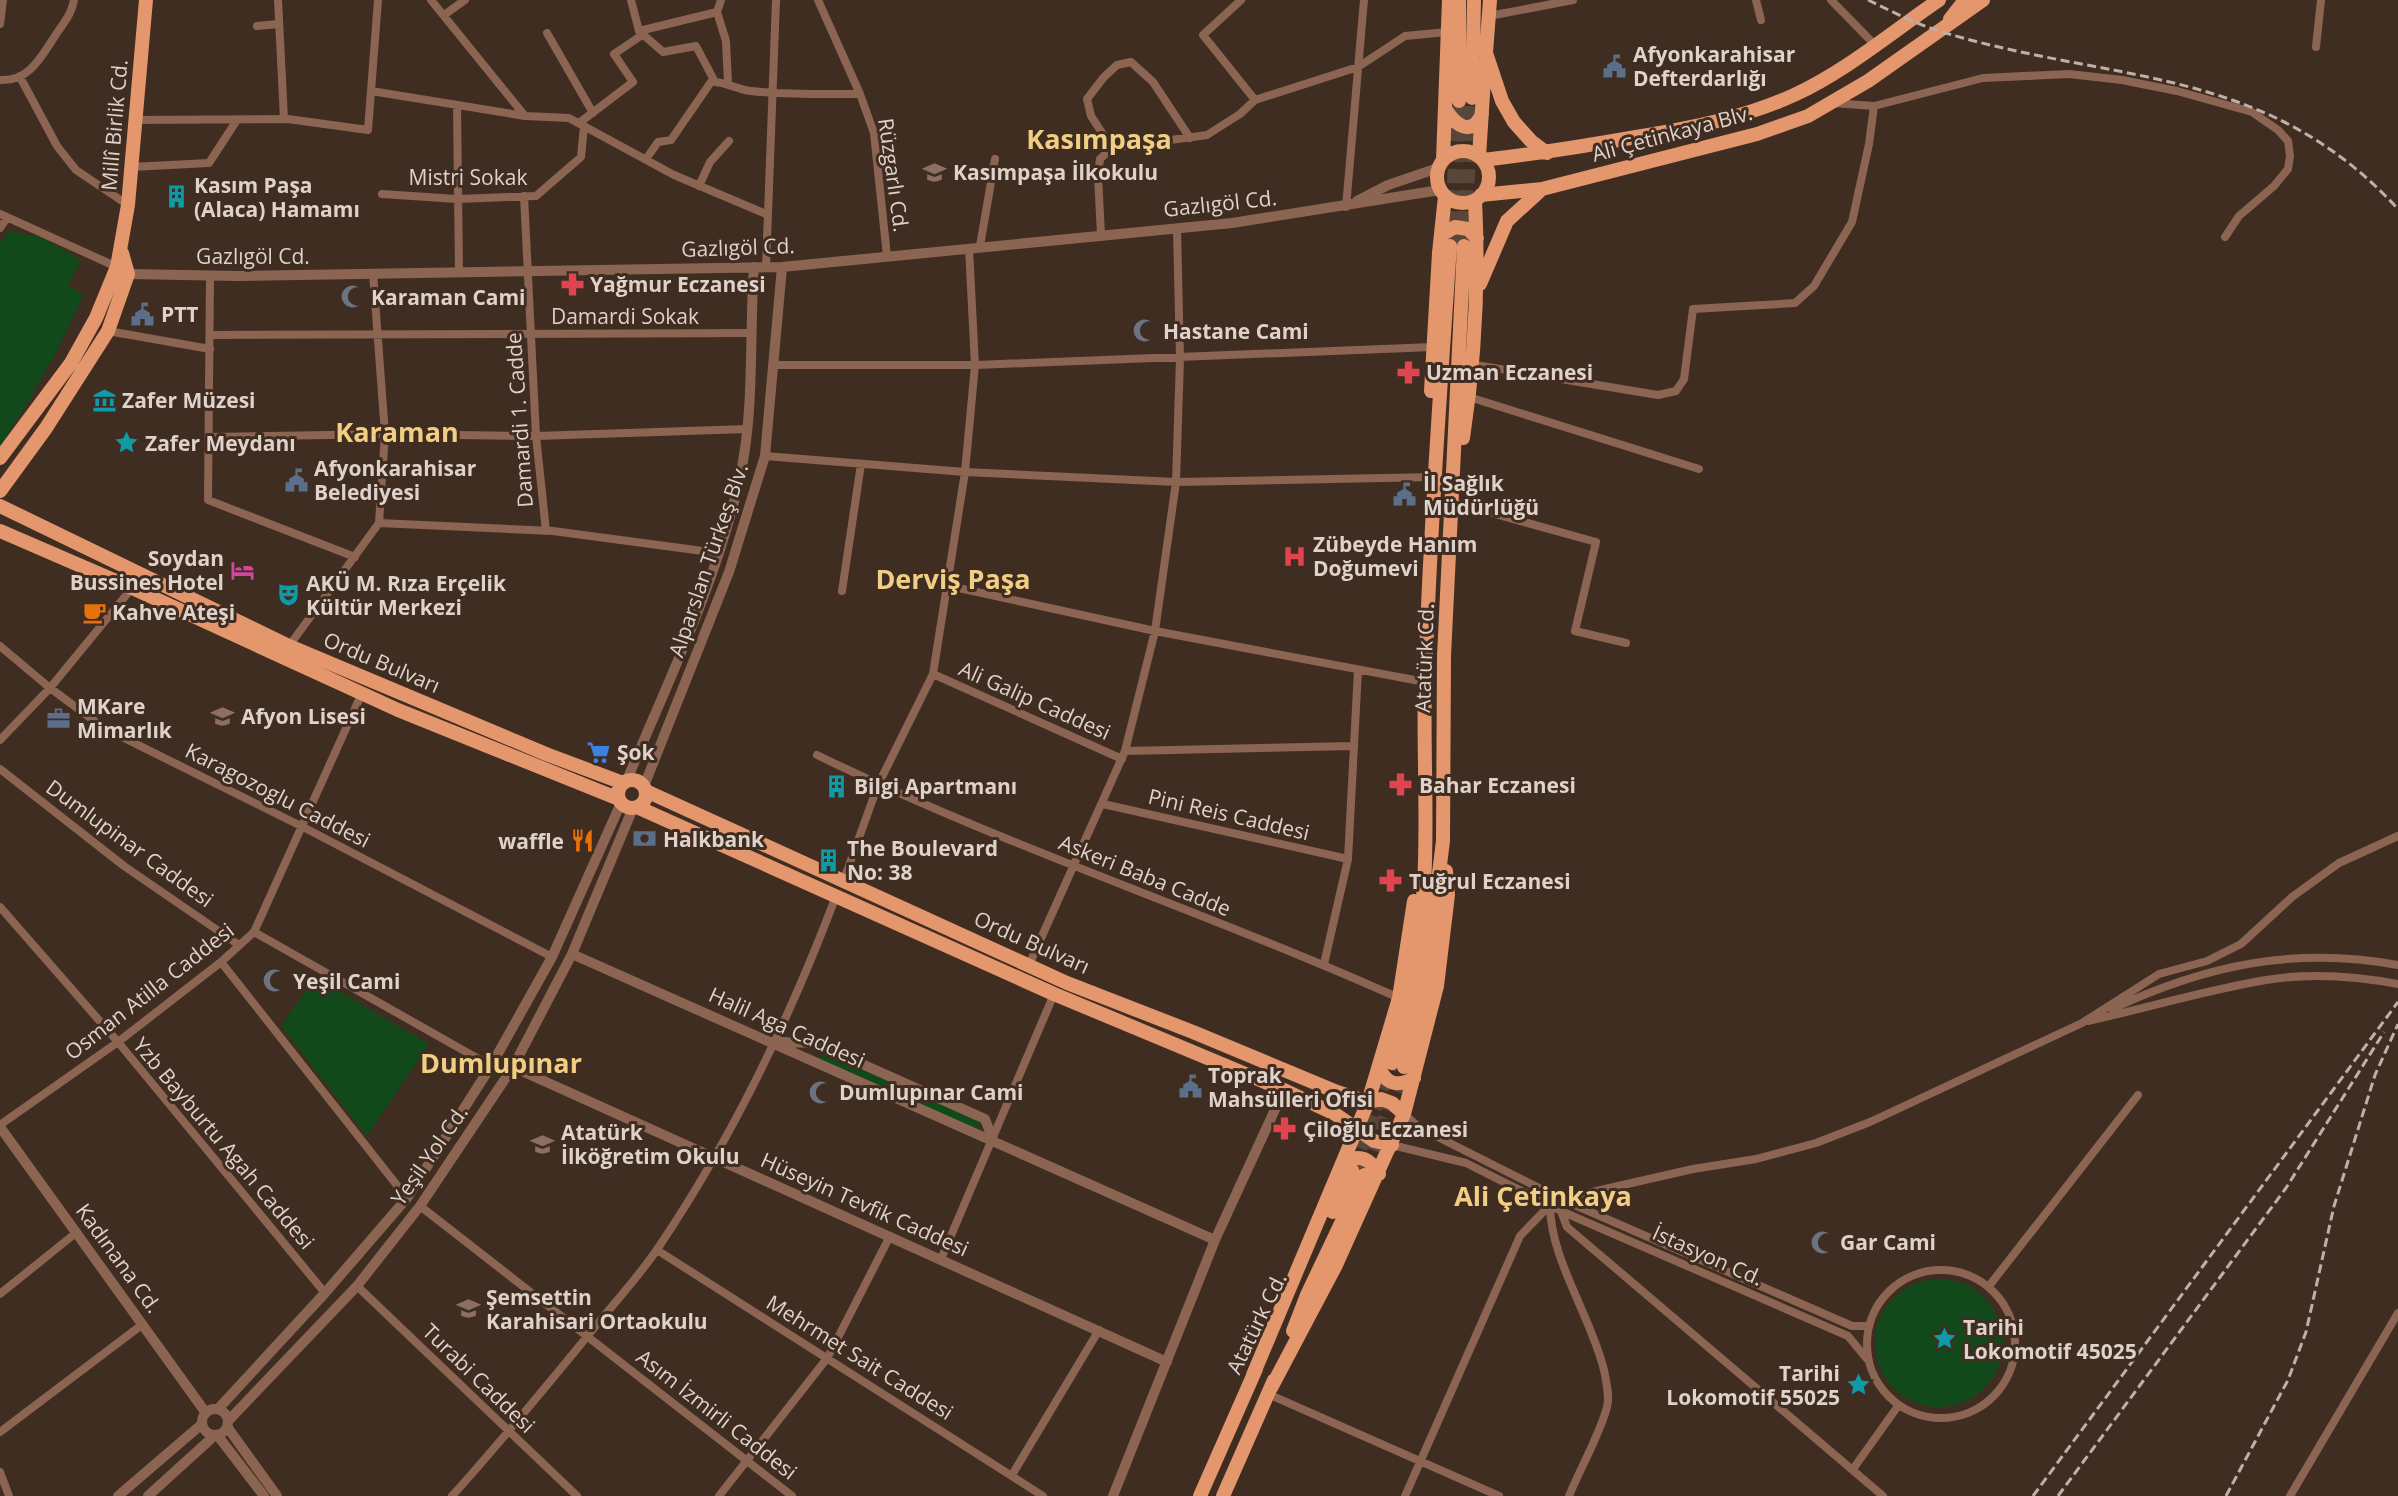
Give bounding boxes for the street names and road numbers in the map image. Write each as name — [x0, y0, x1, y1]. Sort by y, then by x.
street label: Millî Birlik Cd. — [94, 58, 134, 192]
street label: Ali Çetinkaya Blv. — [1589, 98, 1755, 168]
street label: Rüzgarlı Cd. — [872, 116, 916, 234]
street label: Mistri Sokak — [409, 163, 527, 191]
street label: Gazlıgöl Cd. — [1162, 183, 1278, 223]
street label: Gazlıgöl Cd. — [681, 231, 795, 263]
street label: Gazlıgöl Cd. — [196, 242, 310, 270]
street label: Damardi Sokak — [551, 302, 699, 330]
street label: Damardi 1. Cadde — [499, 331, 539, 509]
street label: Alparslan Türkeş Blv. — [662, 459, 754, 661]
street label: Atatürk Cd. — [1408, 603, 1440, 713]
street label: Ordu Bulvarı — [320, 625, 444, 699]
street label: Ali Galip Caddesi — [955, 654, 1115, 746]
street label: Karagozoglu Caddesi — [181, 736, 375, 854]
street label: Dumlupinar Caddesi — [41, 773, 219, 913]
street label: Pini Reis Caddesi — [1146, 782, 1312, 846]
street label: Askeri Baba Cadde — [1055, 828, 1235, 922]
street label: Ordu Bulvarı — [970, 904, 1094, 980]
street label: Osman Atilla Caddesi — [59, 916, 239, 1066]
street label: Halil Aga Caddesi — [705, 980, 869, 1074]
street label: Yzb Bayburtu Agah Caddesi — [127, 1031, 321, 1255]
street label: Yeşil Yol Cd. — [384, 1099, 474, 1211]
street label: Hüseyin Tevfik Caddesi — [757, 1146, 973, 1262]
street label: Kadınana Cd. — [70, 1198, 168, 1318]
street label: İstasyon Cd. — [1648, 1218, 1768, 1292]
street label: Atatürk Cd. — [1219, 1268, 1293, 1378]
street label: Mehrmet Sait Caddesi — [761, 1288, 959, 1426]
street label: Turabi Caddesi — [417, 1317, 541, 1439]
street label: Asım İzmirli Caddesi — [631, 1343, 803, 1485]

